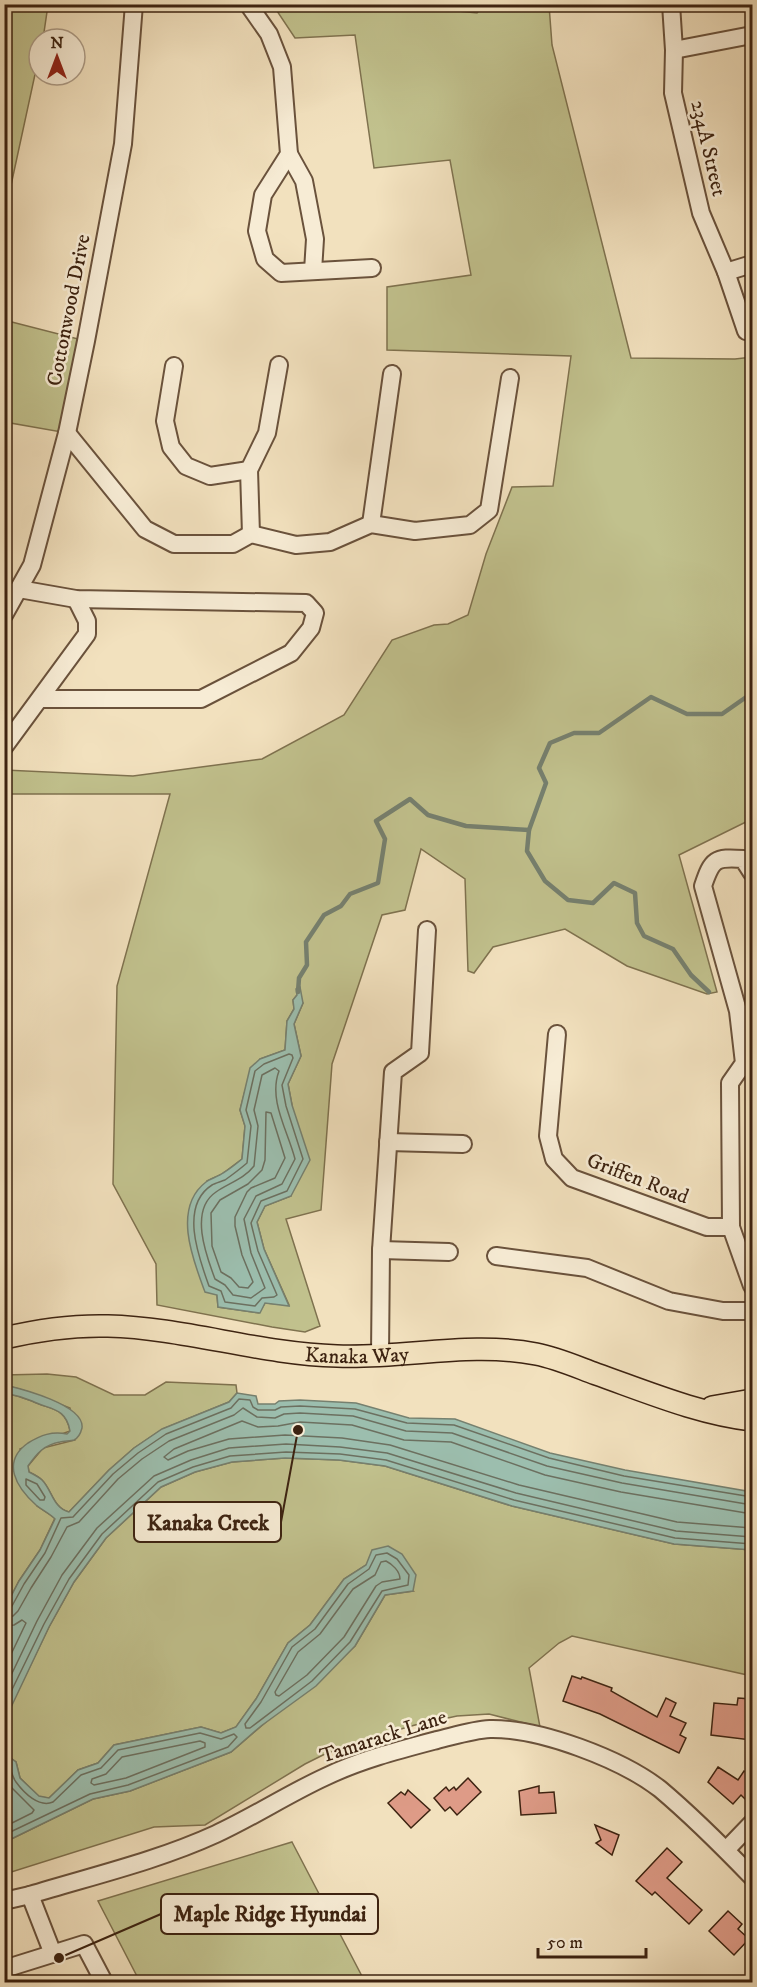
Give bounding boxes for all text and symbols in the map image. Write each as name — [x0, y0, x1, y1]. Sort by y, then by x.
north arrow — [27, 27, 87, 87]
text: N — [50, 33, 64, 53]
street label: 234A Street — [684, 98, 732, 199]
street label: Cottonwood Drive — [41, 232, 97, 388]
street label: Griffen Road — [583, 1148, 693, 1210]
street label: Kanaka Way — [304, 1341, 411, 1370]
callout: Kanaka Creek — [134, 1502, 281, 1542]
text: Kanaka Creek — [147, 1510, 270, 1537]
street label: Tamarack Lane — [317, 1704, 450, 1770]
callout: Maple Ridge Hyundai — [161, 1894, 378, 1934]
text: Maple Ridge Hyundai — [173, 1901, 367, 1928]
scale bar — [538, 1921, 646, 1959]
text: 50 m — [547, 1932, 583, 1954]

